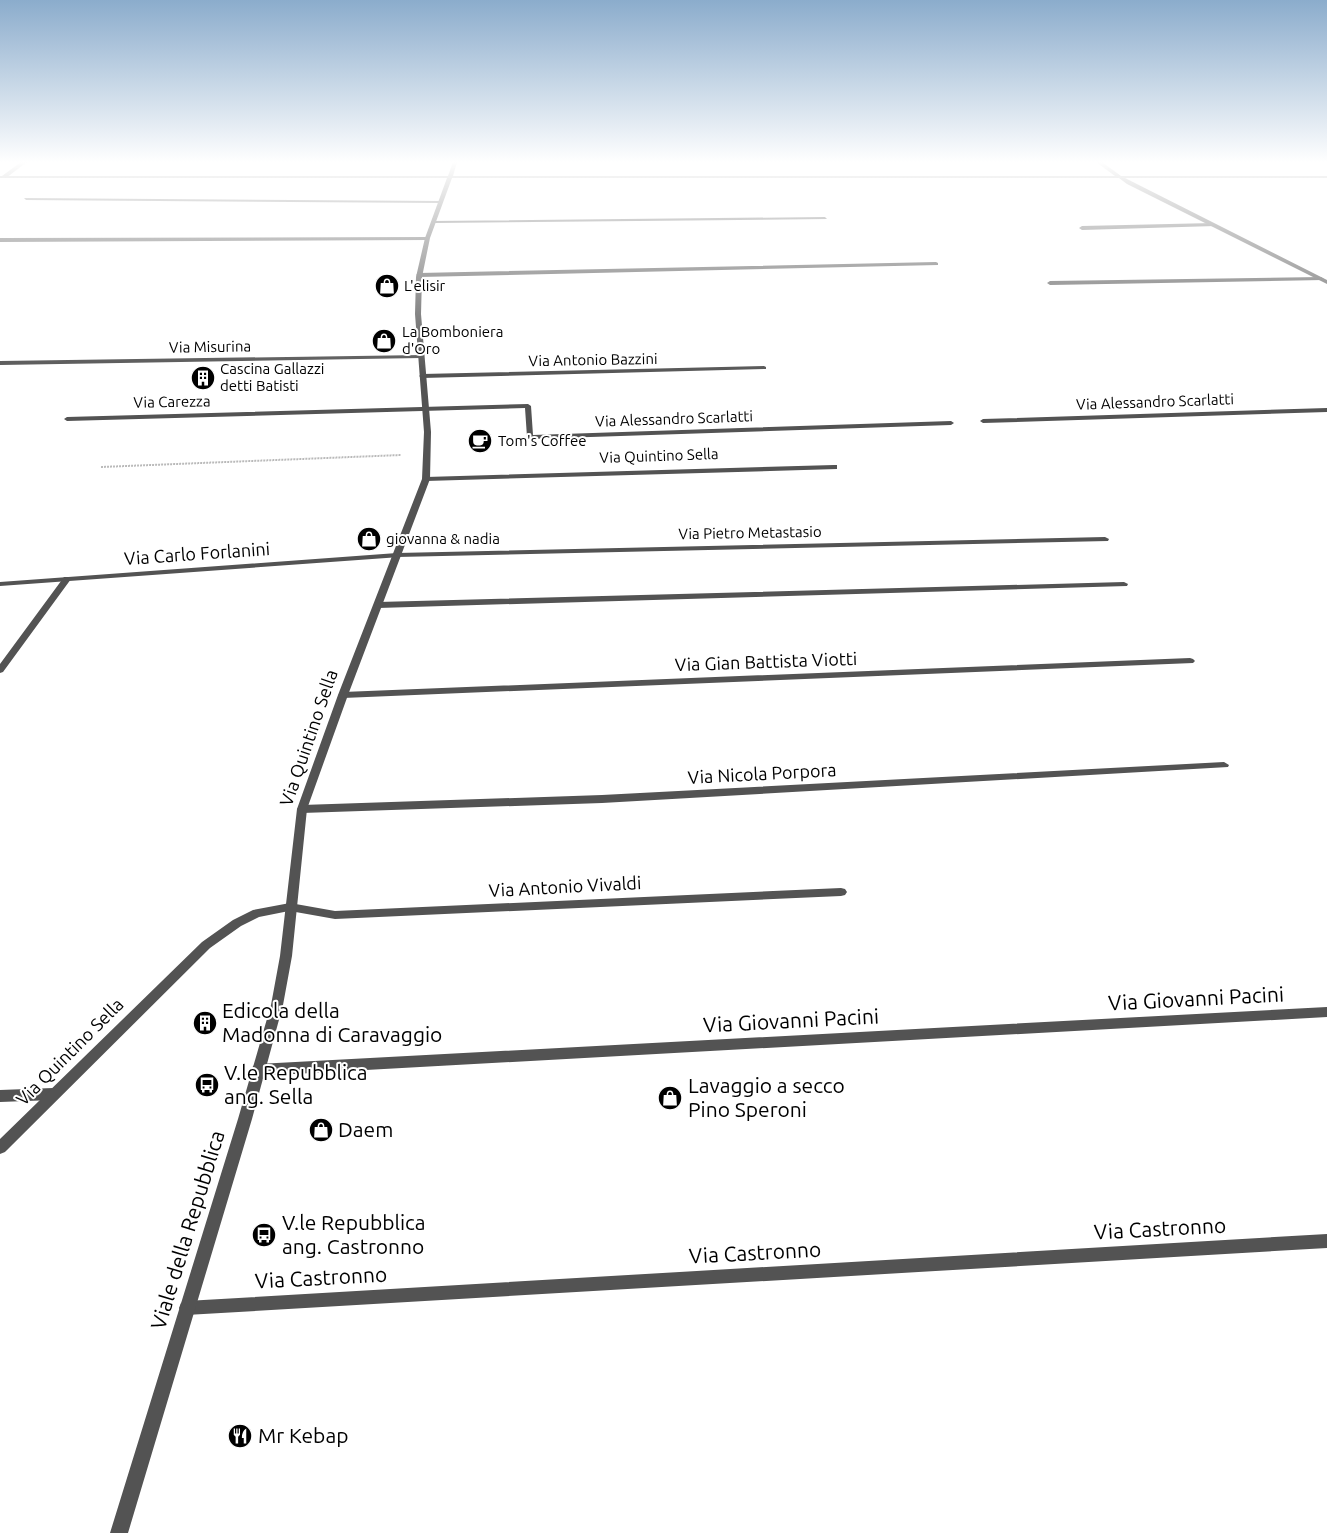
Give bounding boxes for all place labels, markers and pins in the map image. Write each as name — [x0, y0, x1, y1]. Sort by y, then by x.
shop icon: L'elisir — [374, 273, 400, 299]
place label: L'elisir — [404, 277, 446, 294]
place label: La Bomboniera d'Oro — [402, 323, 503, 357]
shop icon: La Bomboniera d'Oro — [371, 328, 397, 354]
place label: Cascina Gallazzi detti Batisti — [220, 360, 324, 394]
building icon: Cascina Gallazzi detti Batisti — [190, 365, 216, 391]
cafe icon: Tom's Coffee — [467, 428, 493, 454]
place label: Tom's Coffee — [498, 432, 587, 449]
shop icon: giovanna & nadia — [356, 526, 382, 552]
place label: giovanna & nadia — [386, 530, 500, 547]
place label: Edicola della Madonna di Caravaggio — [222, 998, 442, 1046]
building icon: Edicola della Madonna di Caravaggio — [192, 1010, 218, 1036]
place label: V.le Repubblica ang. Sella — [224, 1060, 368, 1108]
bus stop icon: V.le Repubblica ang. Sella — [194, 1072, 220, 1098]
place label: Lavaggio a secco Pino Speroni — [688, 1073, 845, 1121]
shop icon: Lavaggio a secco Pino Speroni — [657, 1085, 683, 1111]
shop icon: Daem — [308, 1117, 334, 1143]
place label: Daem — [338, 1117, 393, 1141]
place label: V.le Repubblica ang. Castronno — [282, 1210, 426, 1258]
bus stop icon: V.le Repubblica ang. Castronno — [251, 1222, 277, 1248]
restaurant icon: Mr Kebap — [227, 1423, 253, 1449]
place label: Mr Kebap — [258, 1423, 349, 1447]

